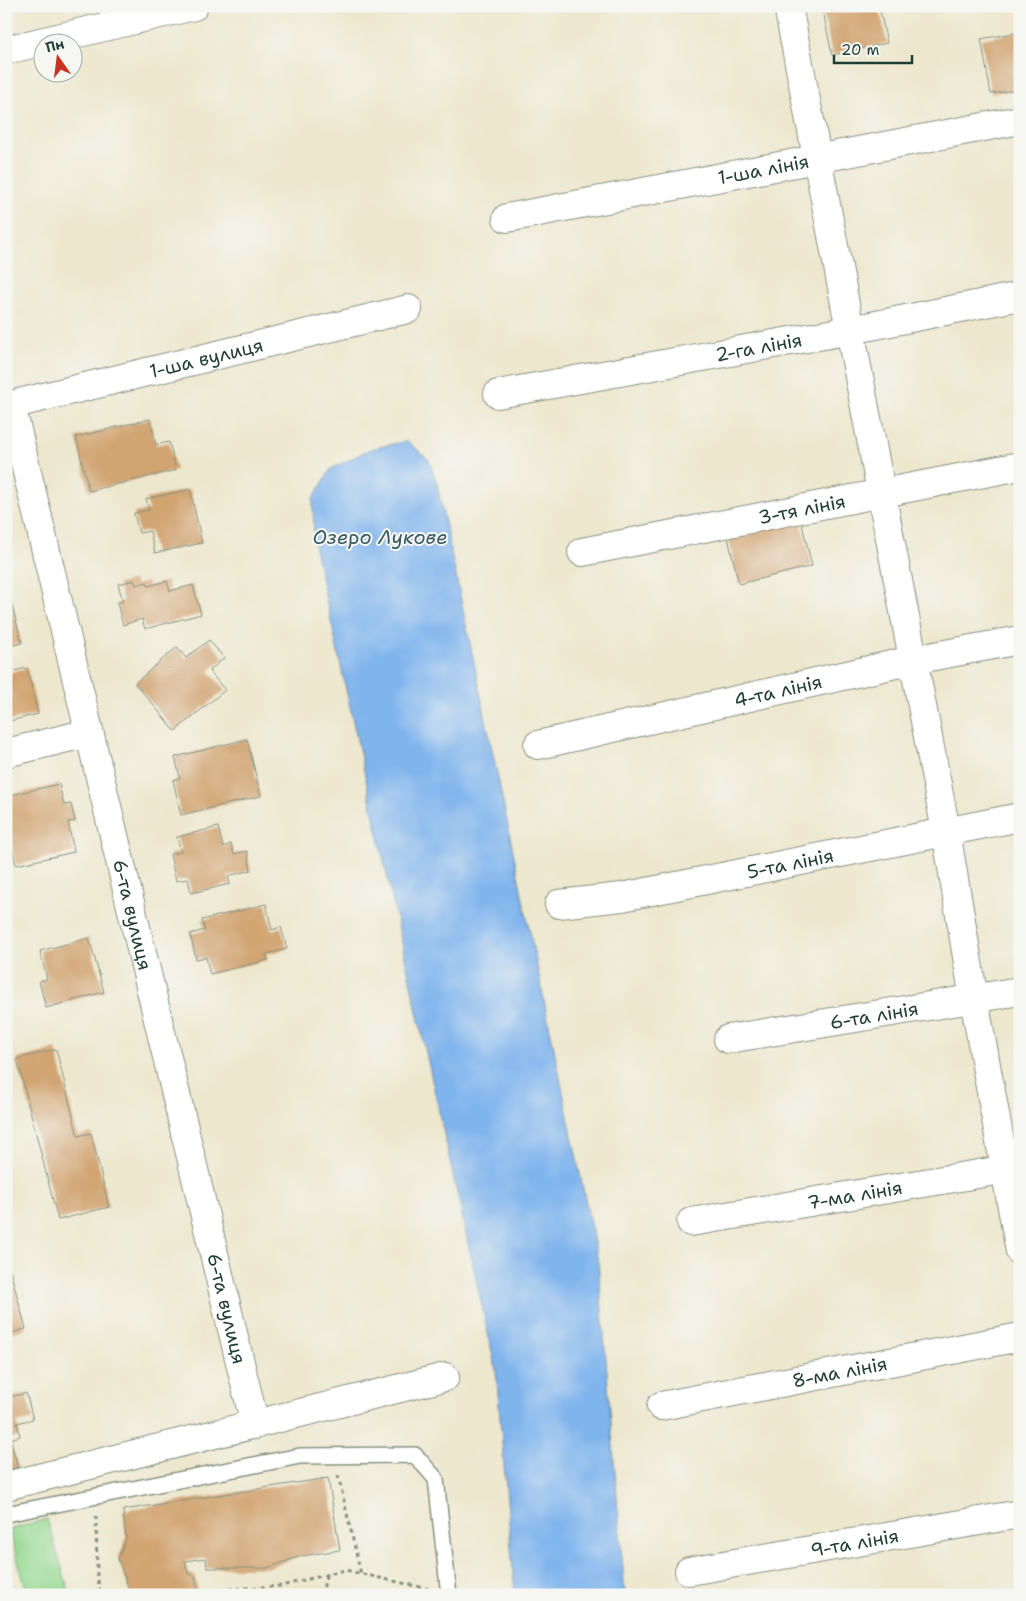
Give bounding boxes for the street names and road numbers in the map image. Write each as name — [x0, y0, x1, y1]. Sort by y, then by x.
street label: 1-ша лінія — [716, 148, 811, 190]
street label: 2-га лінія — [713, 327, 804, 367]
street label: 1-ша вулиця — [147, 332, 266, 383]
street label: 3-тя лінія — [756, 488, 848, 530]
street label: 4-та лінія — [731, 669, 824, 713]
street label: 5-та лінія — [745, 842, 836, 884]
street label: 6-та вулиця — [108, 857, 158, 973]
street label: 6-та лінія — [828, 995, 920, 1035]
street label: 7-ма лінія — [805, 1174, 904, 1215]
street label: 6-та вулиця — [202, 1251, 252, 1367]
street label: 8-ма лінія — [790, 1350, 889, 1393]
street label: 9-та лінія — [808, 1523, 901, 1562]

